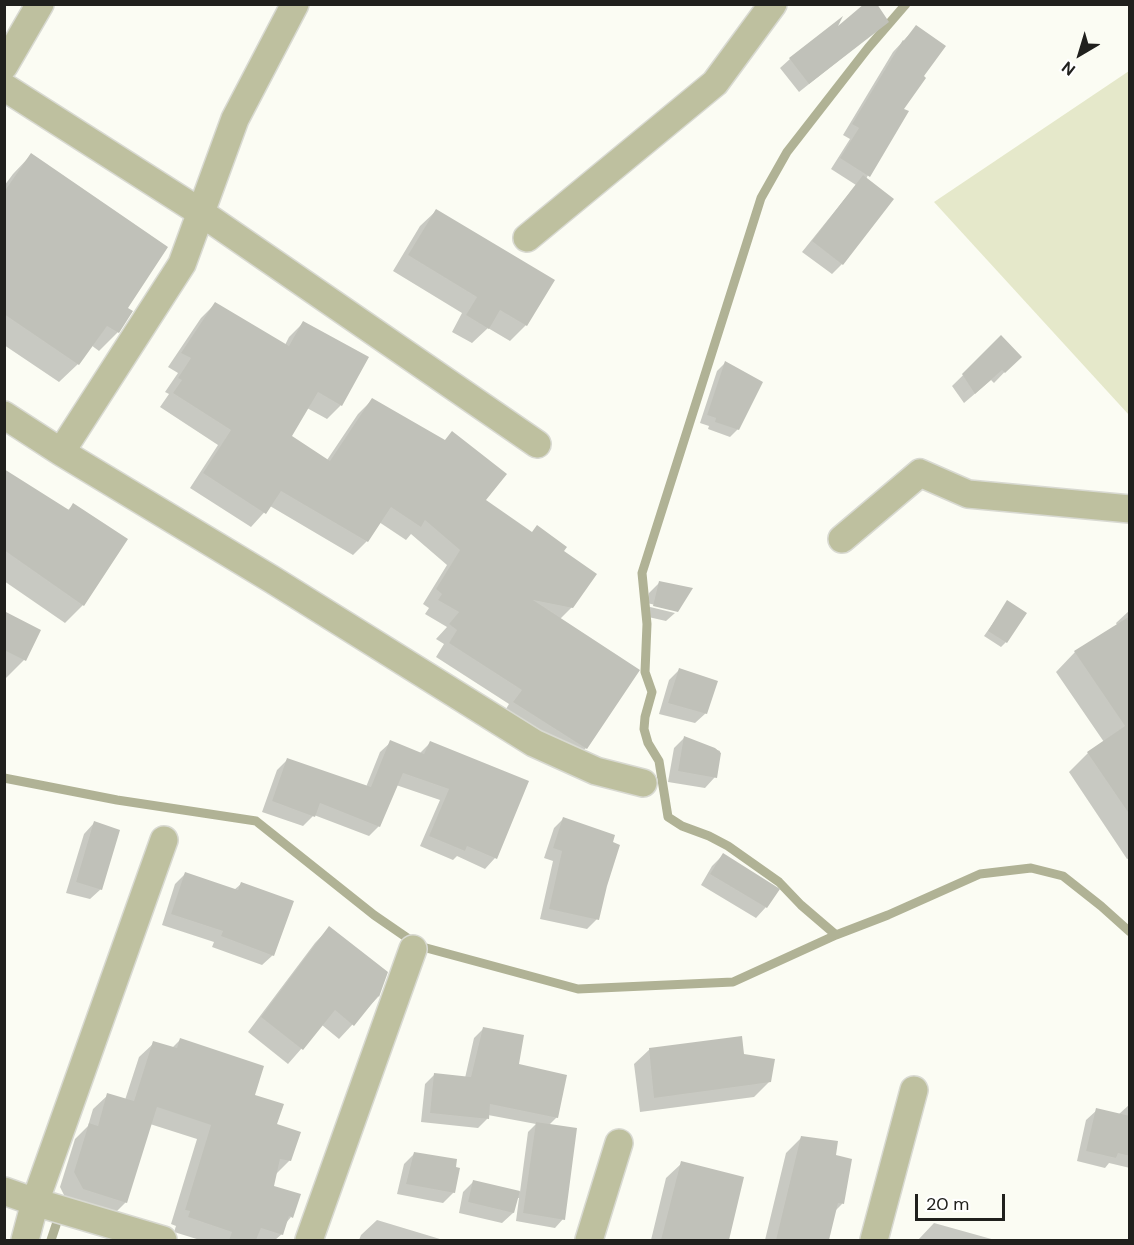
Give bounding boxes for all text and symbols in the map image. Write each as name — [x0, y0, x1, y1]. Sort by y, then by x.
north arrow — [1050, 24, 1110, 84]
text: N — [1058, 57, 1080, 80]
scale bar — [918, 1182, 1008, 1220]
text: 20 m — [926, 1192, 969, 1216]

